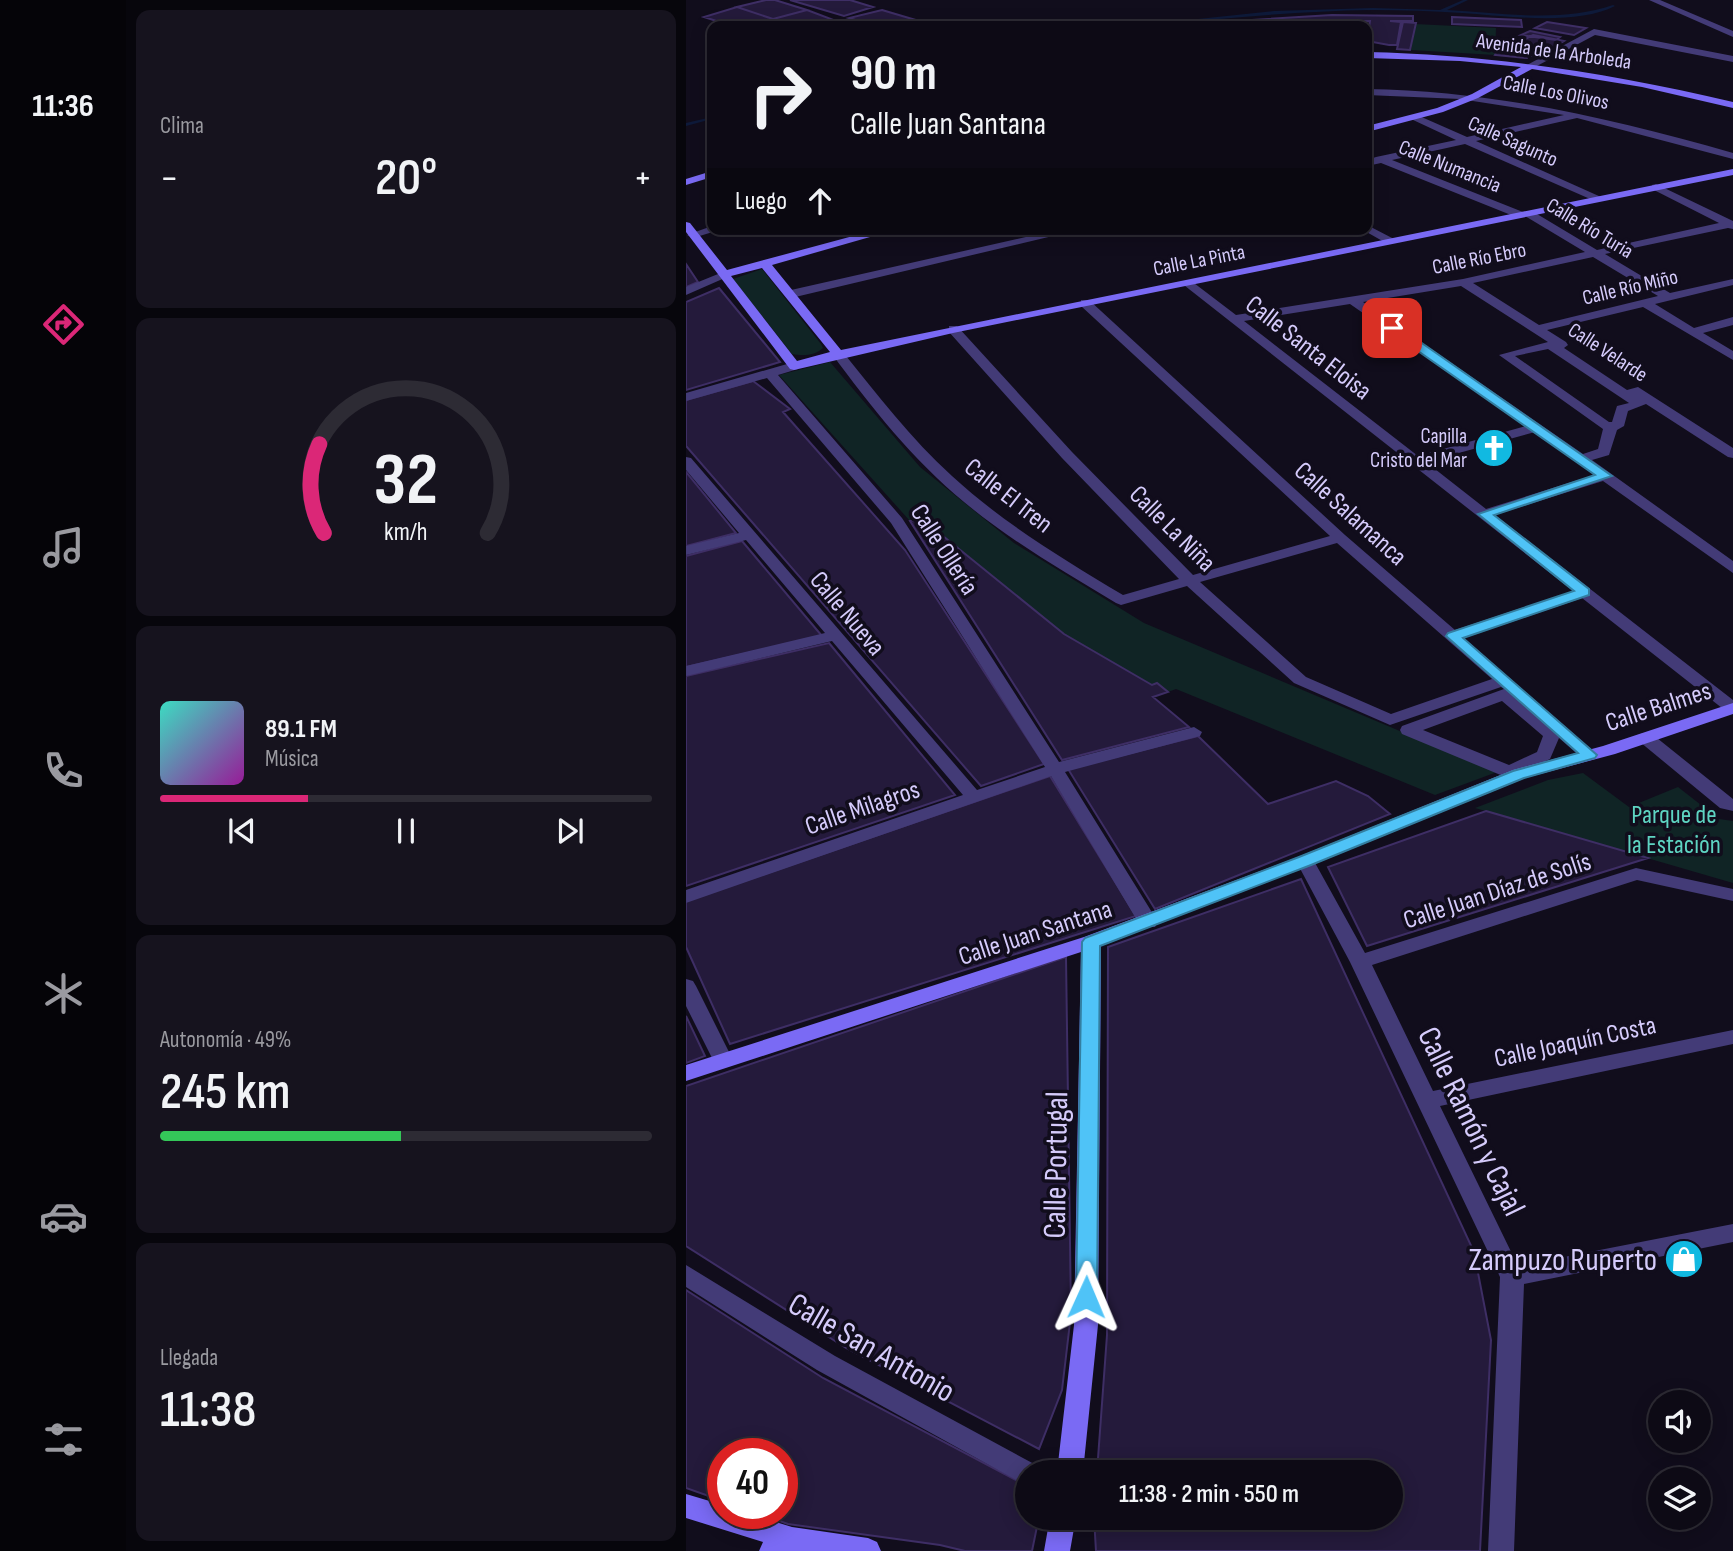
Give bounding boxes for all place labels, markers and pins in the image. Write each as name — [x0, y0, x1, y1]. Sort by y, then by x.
pin — [1362, 298, 1422, 358]
place label: Capilla Cristo del Mar — [1370, 424, 1467, 473]
church icon: Capilla Cristo del Mar — [1473, 427, 1515, 469]
shop icon: Zampuzo Ruperto — [1663, 1238, 1705, 1280]
place label: Zampuzo Ruperto — [1469, 1241, 1657, 1280]

